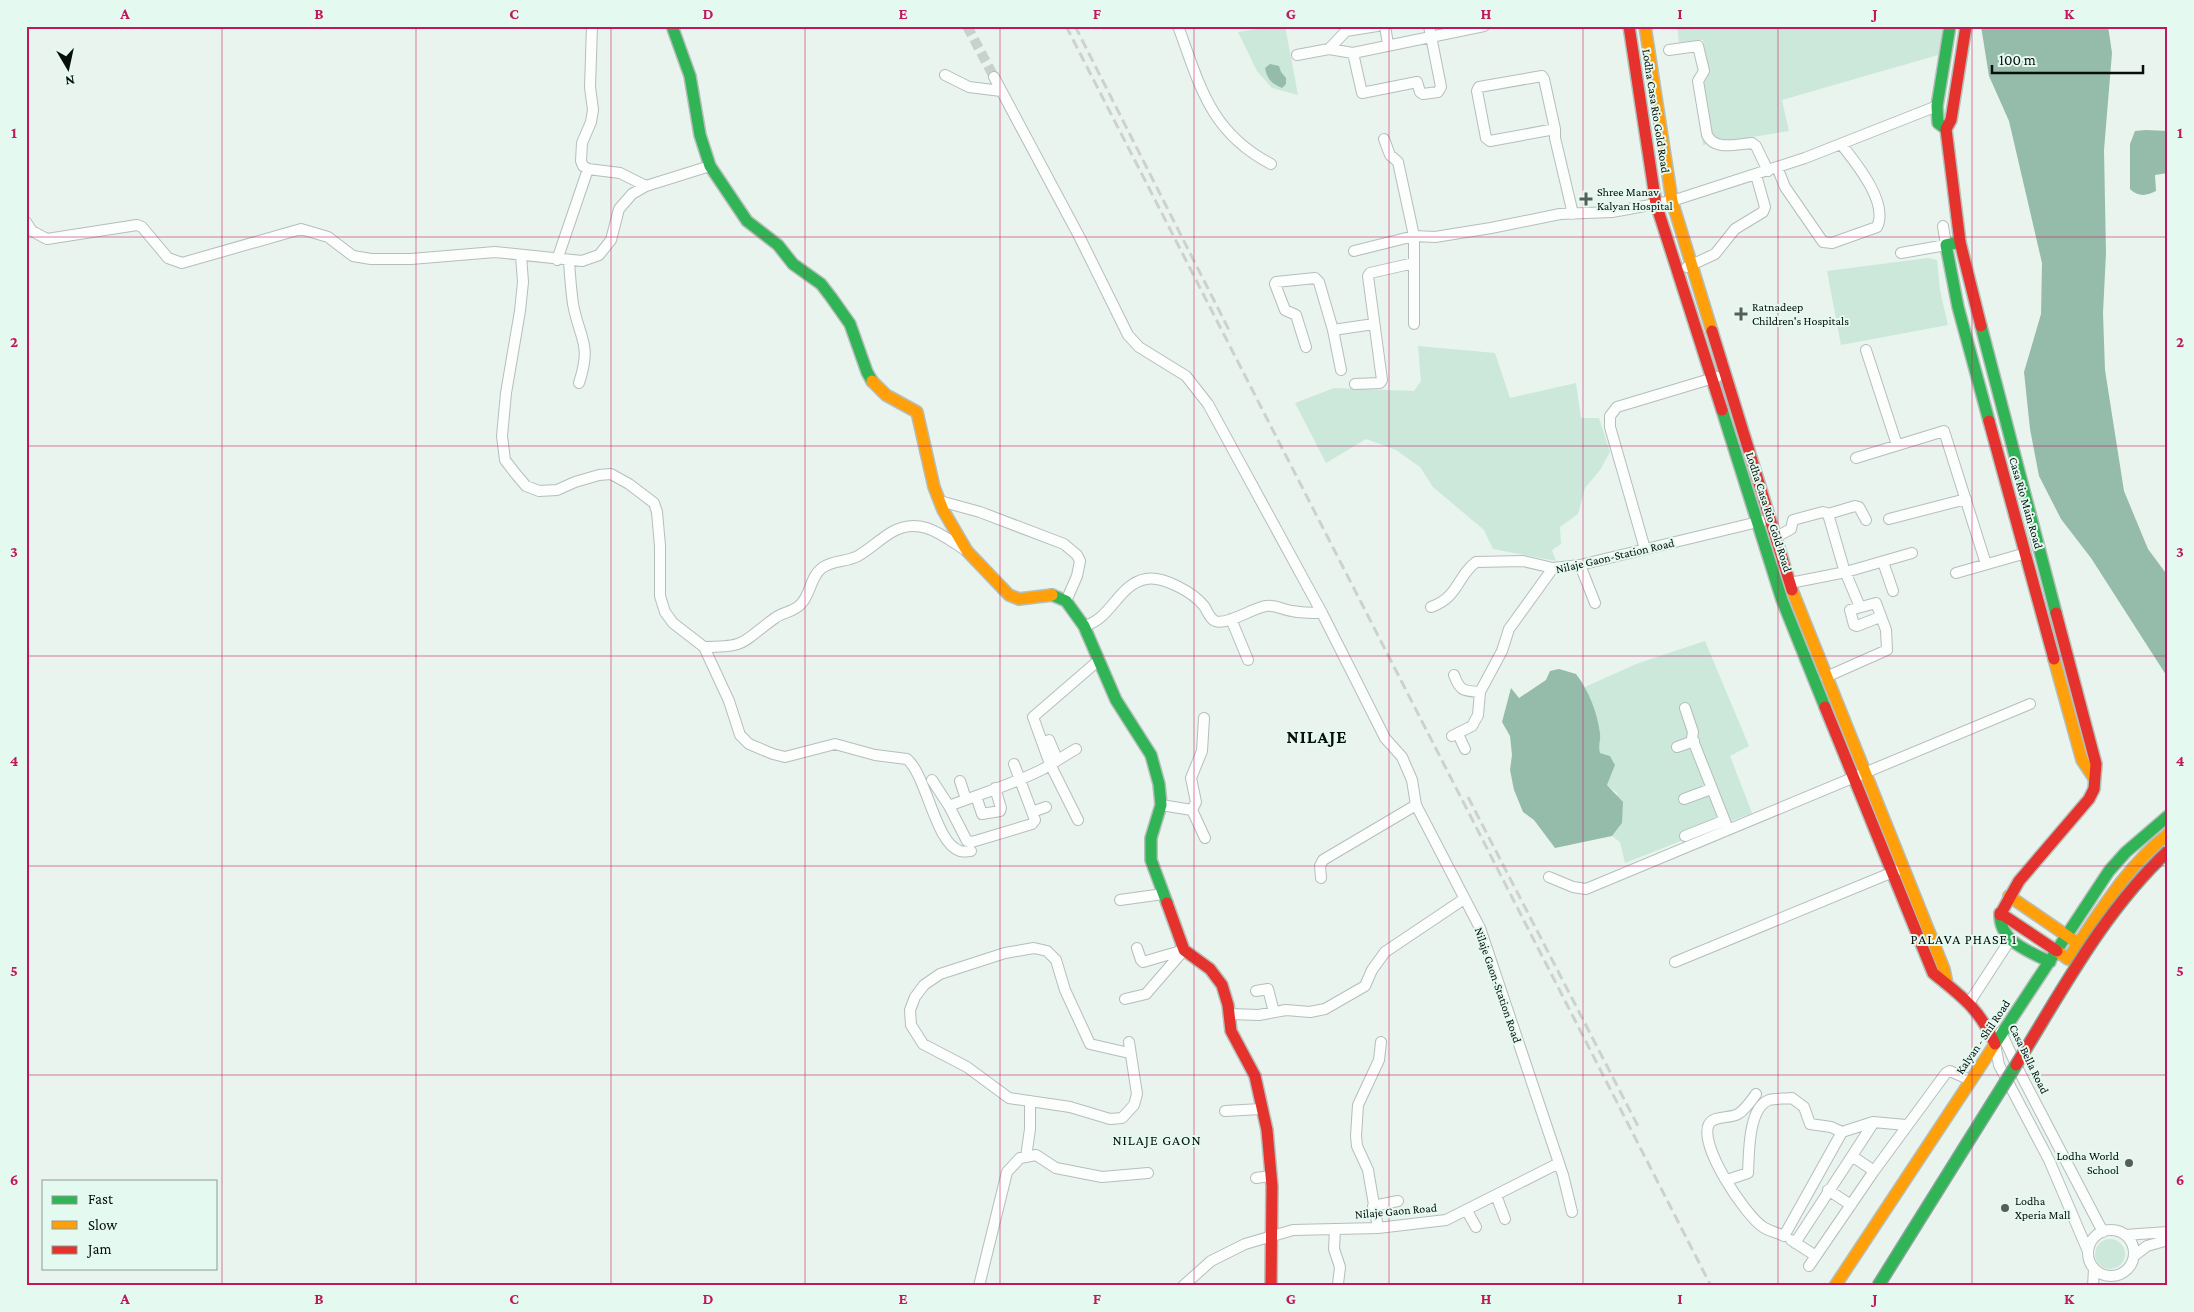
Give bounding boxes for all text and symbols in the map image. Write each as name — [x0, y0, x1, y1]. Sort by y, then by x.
text: A — [119, 5, 130, 22]
text: B — [314, 5, 324, 22]
text: C — [509, 5, 519, 22]
text: D — [702, 5, 714, 22]
text: E — [898, 5, 908, 22]
text: F — [1093, 5, 1102, 22]
text: G — [1286, 5, 1296, 22]
text: H — [1481, 5, 1492, 22]
text: I — [1677, 5, 1683, 22]
text: J — [1870, 5, 1878, 22]
text: K — [2064, 5, 2075, 22]
north arrow — [42, 42, 92, 92]
scale bar — [1992, 42, 2143, 74]
street label: Lodha Casa Rio Gold Road — [1639, 48, 1673, 175]
text: 100 m — [1999, 52, 2036, 68]
text: N — [64, 72, 76, 90]
text: 1 — [11, 124, 17, 141]
text: 1 — [2177, 124, 2183, 141]
place label: Shree Manav Kalyan Hospital — [1597, 185, 1673, 213]
marker: Shree Manav Kalyan Hospital — [1579, 192, 1593, 206]
place label: Ratnadeep Children's Hospitals — [1752, 300, 1849, 328]
marker: Ratnadeep Children's Hospitals — [1734, 307, 1748, 321]
text: 2 — [10, 333, 18, 350]
text: 2 — [2176, 333, 2184, 350]
street label: Lodha Casa Rio Gold Road — [1743, 450, 1795, 574]
street label: Casa Rio Main Road — [2006, 456, 2046, 551]
street label: Nilaje Gaon-Station Road — [1554, 535, 1676, 576]
text: 3 — [10, 543, 18, 560]
text: 3 — [2176, 543, 2184, 560]
district label: NILAJE — [1286, 727, 1348, 747]
text: 4 — [10, 752, 19, 769]
text: 4 — [2176, 752, 2185, 769]
street label: Nilaje Gaon-Station Road — [1472, 925, 1525, 1045]
district label: PALAVA PHASE 1 — [1911, 931, 2017, 947]
text: 5 — [10, 962, 18, 979]
text: 5 — [2176, 962, 2184, 979]
street label: Kalyan - Shil Road — [1953, 997, 2013, 1077]
street label: Casa Bella Road — [2006, 1022, 2052, 1097]
district label: NILAJE GAON — [1112, 1132, 1202, 1148]
place label: Lodha World School — [2056, 1149, 2120, 1177]
marker: Lodha World School — [2123, 1157, 2135, 1169]
text: 6 — [10, 1171, 18, 1188]
text: 6 — [2176, 1171, 2184, 1188]
legend — [42, 1180, 218, 1270]
text: Fast — [88, 1191, 114, 1207]
place label: Lodha Xperia Mall — [2015, 1194, 2070, 1222]
street label: Nilaje Gaon Road — [1354, 1200, 1438, 1222]
marker: Lodha Xperia Mall — [1999, 1202, 2011, 1214]
text: Slow — [88, 1217, 118, 1233]
text: Jam — [86, 1241, 111, 1258]
text: A — [119, 1290, 130, 1307]
text: B — [314, 1290, 324, 1307]
text: C — [509, 1290, 519, 1307]
text: D — [702, 1290, 714, 1307]
text: E — [898, 1290, 908, 1307]
text: F — [1093, 1290, 1102, 1307]
text: G — [1286, 1290, 1296, 1307]
text: H — [1481, 1290, 1492, 1307]
text: I — [1677, 1290, 1683, 1307]
text: J — [1870, 1290, 1878, 1307]
text: K — [2064, 1290, 2075, 1307]

